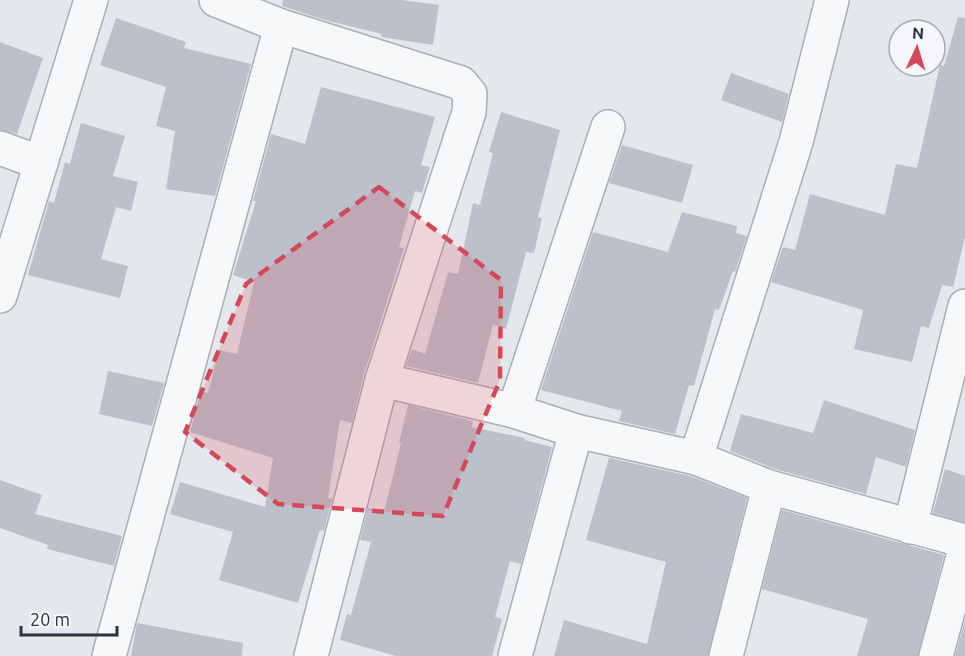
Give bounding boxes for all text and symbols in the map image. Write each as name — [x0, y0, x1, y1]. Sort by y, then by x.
north arrow — [887, 18, 947, 78]
text: N — [911, 24, 925, 42]
scale bar — [21, 599, 117, 637]
text: 20 m — [30, 609, 70, 629]

